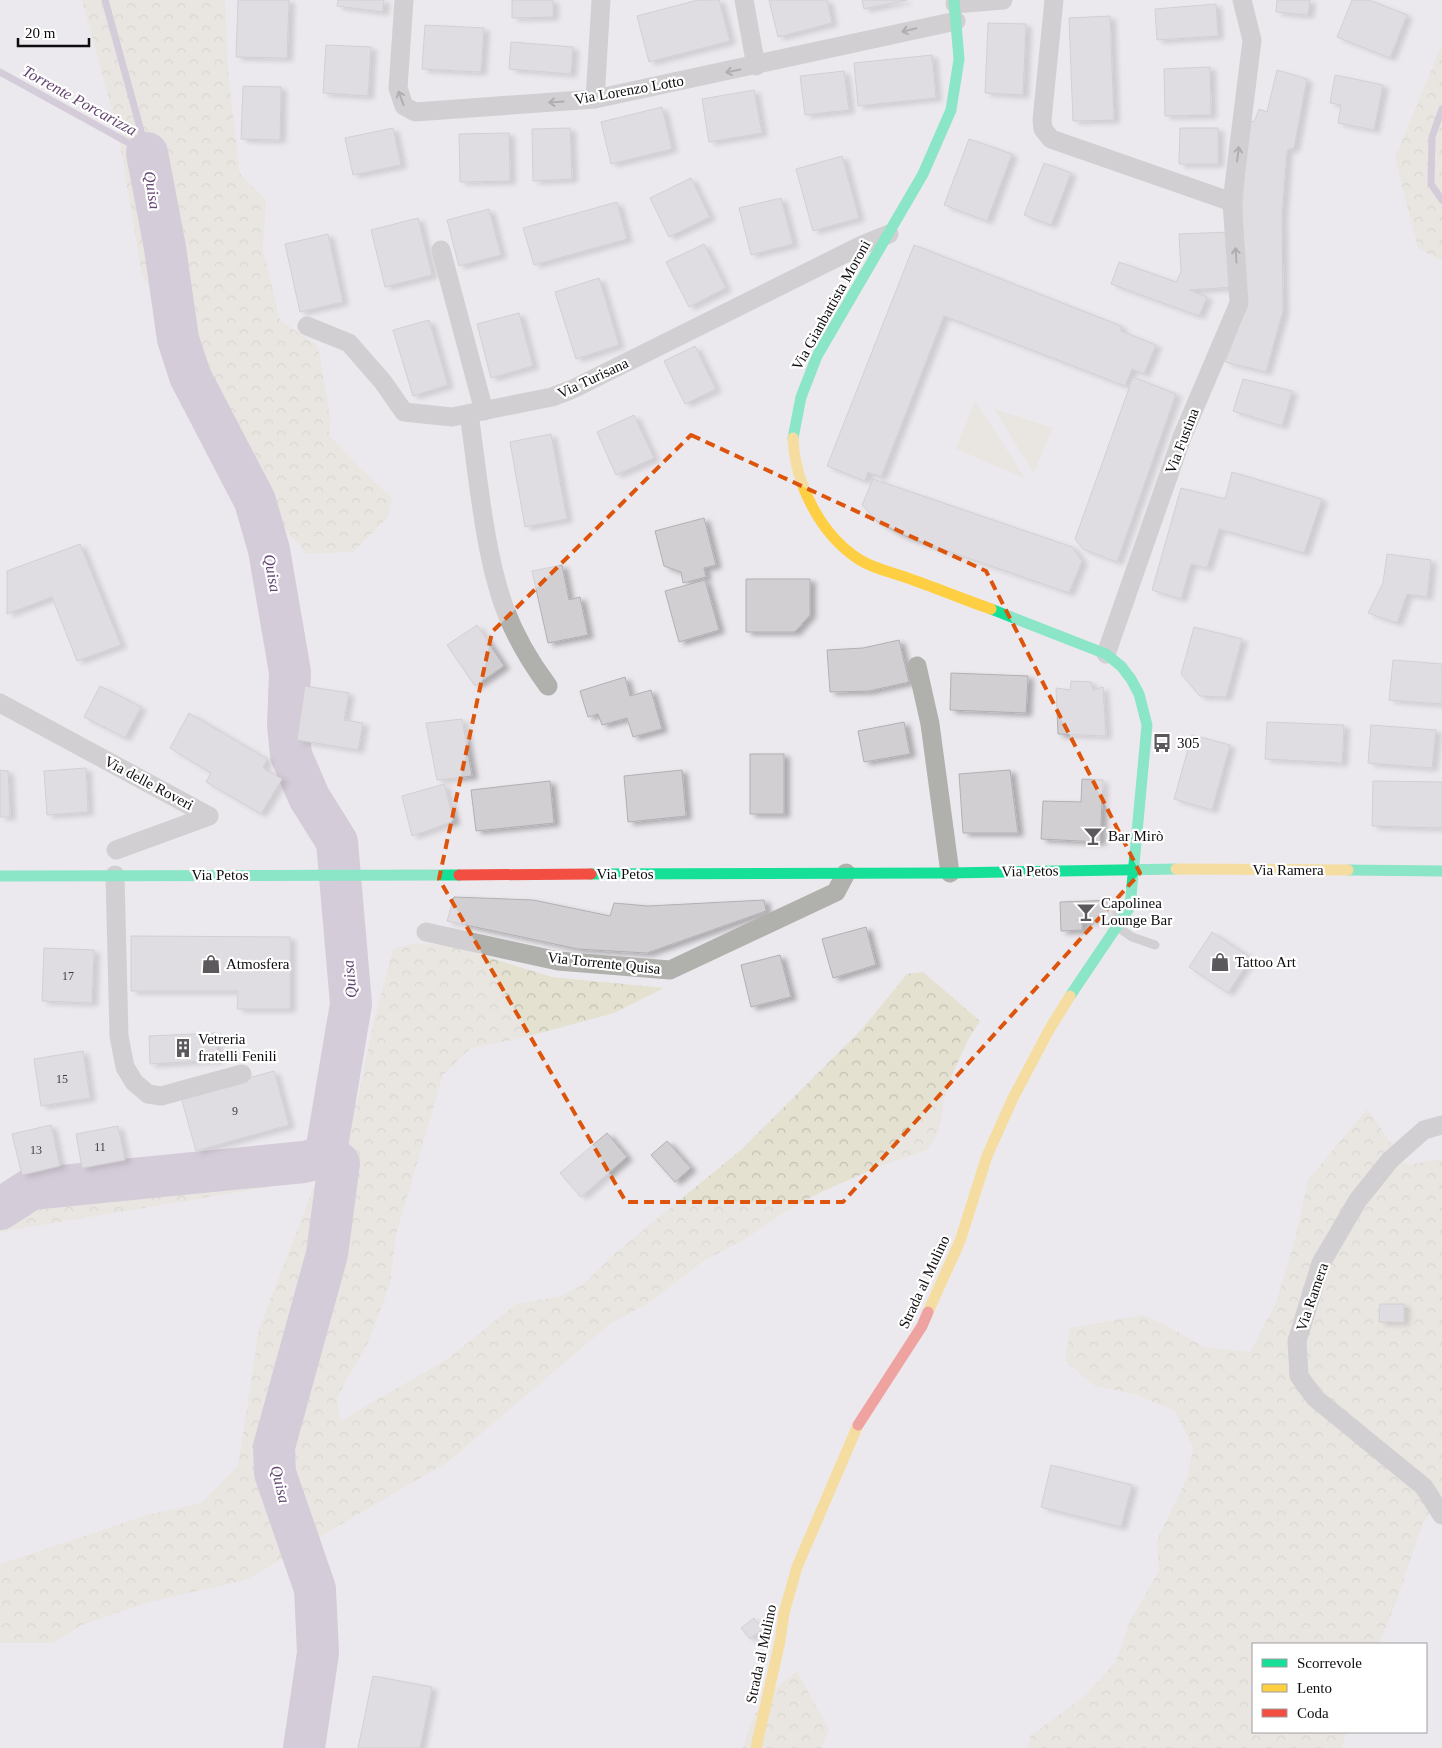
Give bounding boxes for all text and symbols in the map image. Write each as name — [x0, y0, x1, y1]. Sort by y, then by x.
scale bar — [18, 15, 89, 47]
text: 20 m — [25, 25, 56, 41]
one-way arrow — [901, 26, 917, 35]
water label: Torrente Porcarizza — [20, 62, 140, 139]
one-way arrow — [726, 66, 742, 76]
street label: Via Lorenzo Lotto — [573, 73, 685, 107]
one-way arrow — [396, 91, 405, 106]
one-way arrow — [549, 97, 565, 106]
one-way arrow — [1233, 146, 1243, 162]
water label: Quisa — [141, 170, 164, 210]
street label: Via Gianbattista Moroni — [789, 237, 873, 373]
one-way arrow — [1231, 247, 1241, 263]
street label: Via Turisana — [555, 355, 631, 401]
street label: Via Fustina — [1162, 406, 1202, 476]
water label: Quisa — [261, 553, 284, 593]
bus stop icon: 305 — [1151, 732, 1173, 754]
place label: 305 — [1177, 735, 1200, 751]
street label: Via delle Roveri — [102, 753, 196, 813]
bar icon: Bar Mirò — [1082, 825, 1104, 847]
place label: Bar Mirò — [1108, 828, 1163, 844]
street label: Via Ramera — [1252, 862, 1324, 878]
street label: Via Petos — [1001, 863, 1059, 879]
street label: Via Petos — [596, 866, 654, 882]
street label: Via Petos — [191, 867, 249, 883]
place label: Capolinea Lounge Bar — [1101, 895, 1172, 928]
bar icon: Capolinea Lounge Bar — [1075, 901, 1097, 923]
street label: Via Torrente Quisa — [547, 949, 662, 977]
shop icon: Tattoo Art — [1209, 951, 1231, 973]
shop icon: Atmosfera — [200, 953, 222, 975]
place label: Tattoo Art — [1235, 954, 1297, 970]
place label: Atmosfera — [226, 956, 290, 972]
water label: Quisa — [339, 959, 360, 999]
house number: 17 — [62, 969, 74, 983]
place label: Vetreria fratelli Fenili — [198, 1031, 277, 1064]
building icon: Vetreria fratelli Fenili — [172, 1037, 194, 1059]
house number: 15 — [56, 1072, 68, 1086]
house number: 9 — [232, 1104, 238, 1118]
house number: 11 — [94, 1140, 106, 1154]
house number: 13 — [30, 1143, 42, 1157]
street label: Strada al Mulino — [895, 1233, 953, 1331]
street label: Via Ramera — [1293, 1260, 1331, 1333]
water label: Quisa — [268, 1464, 293, 1505]
street label: Strada al Mulino — [743, 1603, 779, 1705]
legend — [1252, 1643, 1427, 1733]
text: Scorrevole — [1297, 1655, 1362, 1671]
text: Lento — [1297, 1680, 1332, 1696]
text: Coda — [1297, 1705, 1329, 1721]

